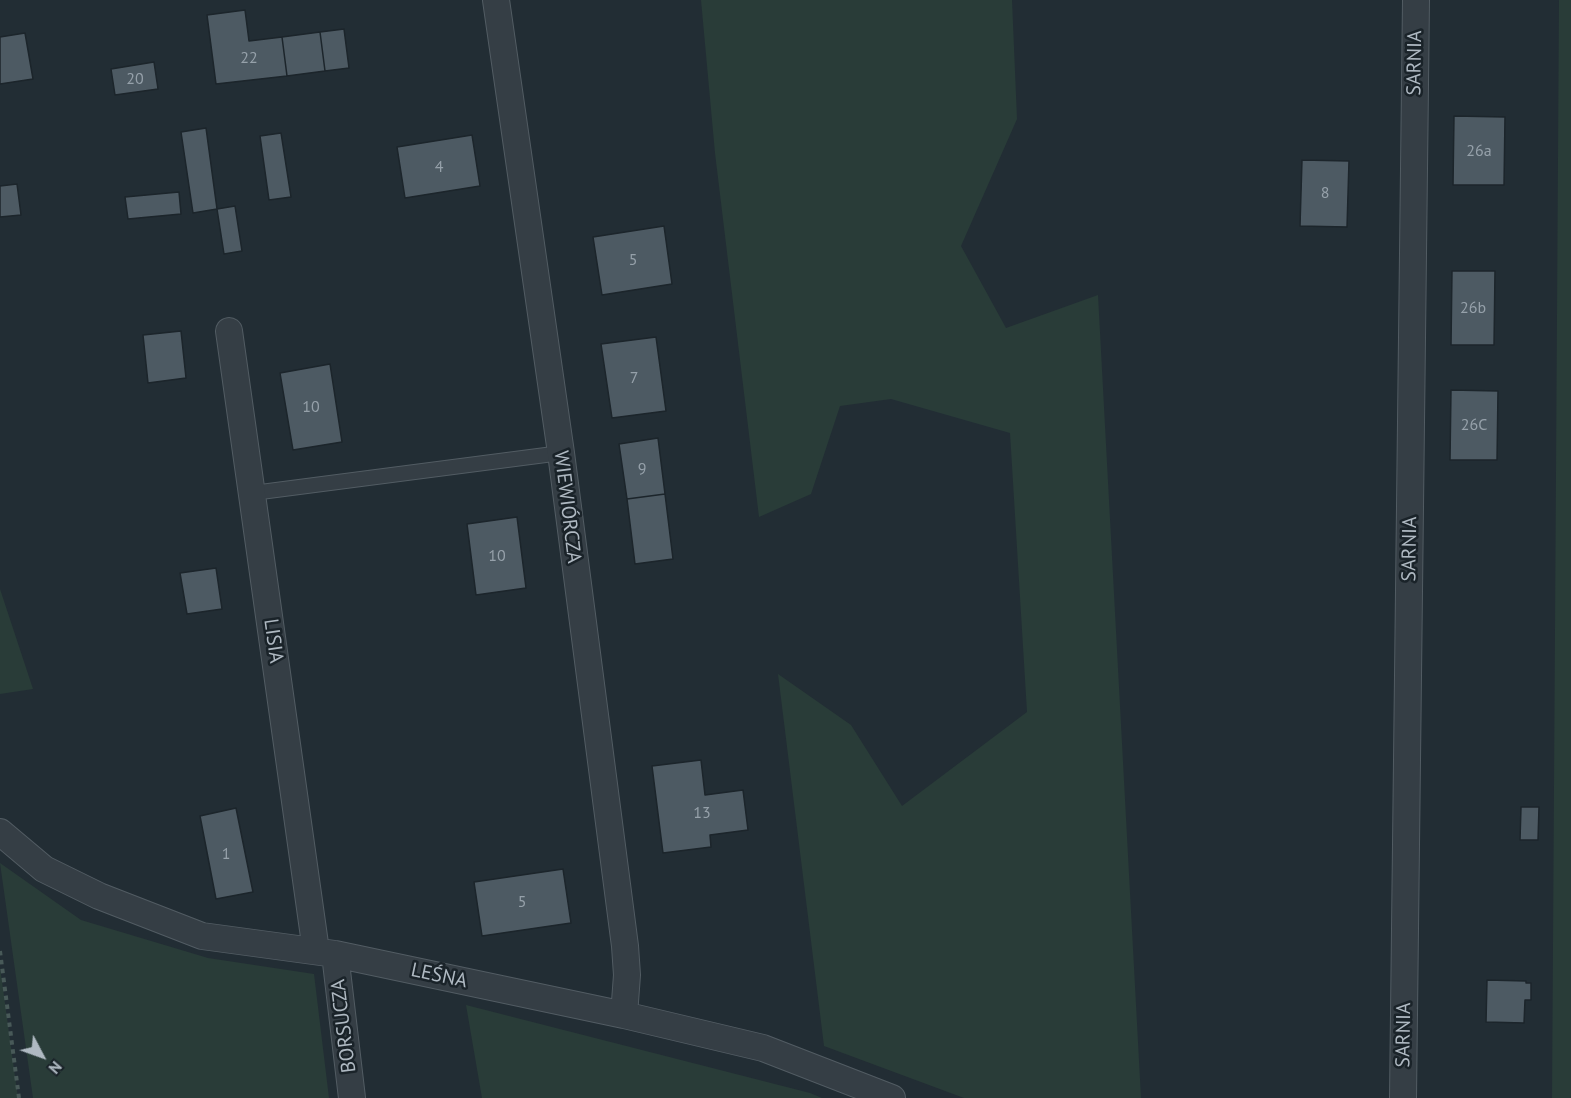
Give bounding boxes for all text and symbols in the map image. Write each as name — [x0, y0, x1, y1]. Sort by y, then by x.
street label: SARNIA — [1402, 30, 1428, 96]
house number: 22 — [240, 48, 258, 68]
house number: 20 — [126, 69, 144, 89]
house number: 26a — [1466, 141, 1492, 161]
house number: 4 — [435, 157, 443, 177]
house number: 8 — [1321, 183, 1329, 203]
house number: 5 — [629, 250, 637, 270]
house number: 26b — [1460, 298, 1486, 318]
house number: 7 — [630, 368, 638, 388]
house number: 10 — [302, 397, 320, 417]
house number: 26C — [1461, 415, 1487, 435]
street label: WIEWIÓRCZA — [548, 449, 586, 565]
house number: 9 — [638, 459, 646, 479]
street label: SARNIA — [1397, 516, 1423, 582]
house number: 10 — [488, 546, 506, 566]
street label: LISIA — [258, 617, 288, 665]
house number: 13 — [693, 803, 711, 823]
house number: 1 — [222, 844, 230, 864]
house number: 5 — [518, 892, 526, 912]
street label: LEŚNA — [409, 958, 469, 994]
street label: BORSUCZA — [326, 978, 362, 1074]
street label: SARNIA — [1391, 1002, 1417, 1068]
north arrow — [12, 1026, 72, 1086]
text: N — [45, 1057, 67, 1078]

